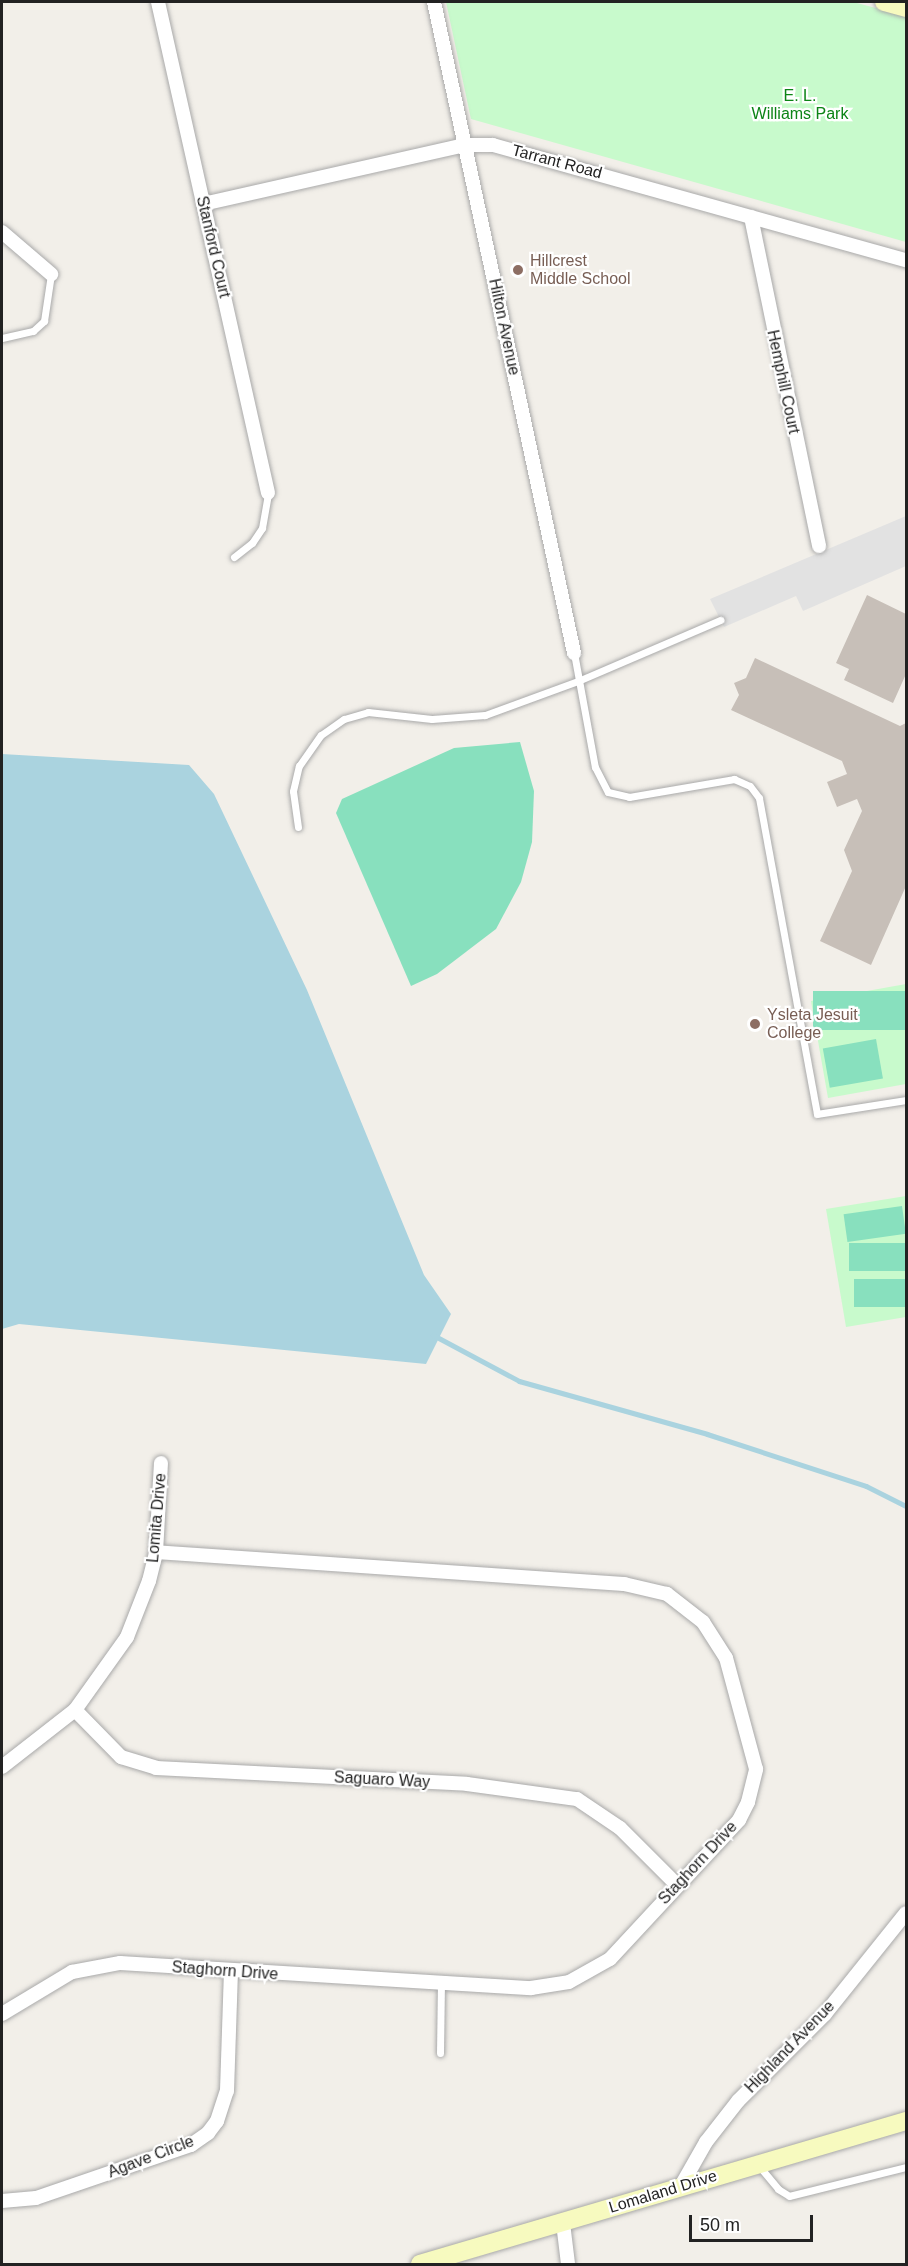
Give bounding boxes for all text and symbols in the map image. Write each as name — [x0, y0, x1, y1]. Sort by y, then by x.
park label: E. L. Williams Park — [752, 86, 848, 124]
street label: Tarrant Road — [510, 141, 604, 183]
street label: Stanford Court — [192, 194, 234, 300]
place label: Hillcrest Middle School — [530, 251, 630, 289]
marker: Hillcrest Middle School — [511, 263, 525, 277]
street label: Hilton Avenue — [484, 276, 524, 378]
street label: Hemphill Court — [763, 328, 803, 436]
place label: Ysleta Jesuit College — [767, 1005, 858, 1043]
marker: Ysleta Jesuit College — [748, 1017, 762, 1031]
street label: Lomita Drive — [144, 1472, 170, 1564]
street label: Saguaro Way — [333, 1768, 431, 1792]
street label: Staghorn Drive — [655, 1817, 741, 1909]
street label: Staghorn Drive — [171, 1958, 279, 1984]
street label: Highland Avenue — [741, 1997, 839, 2097]
street label: Agave Circle — [105, 2132, 197, 2182]
street label: Lomaland Drive — [607, 2166, 719, 2218]
scale bar — [692, 2203, 816, 2241]
text: 50 m — [700, 2215, 740, 2235]

